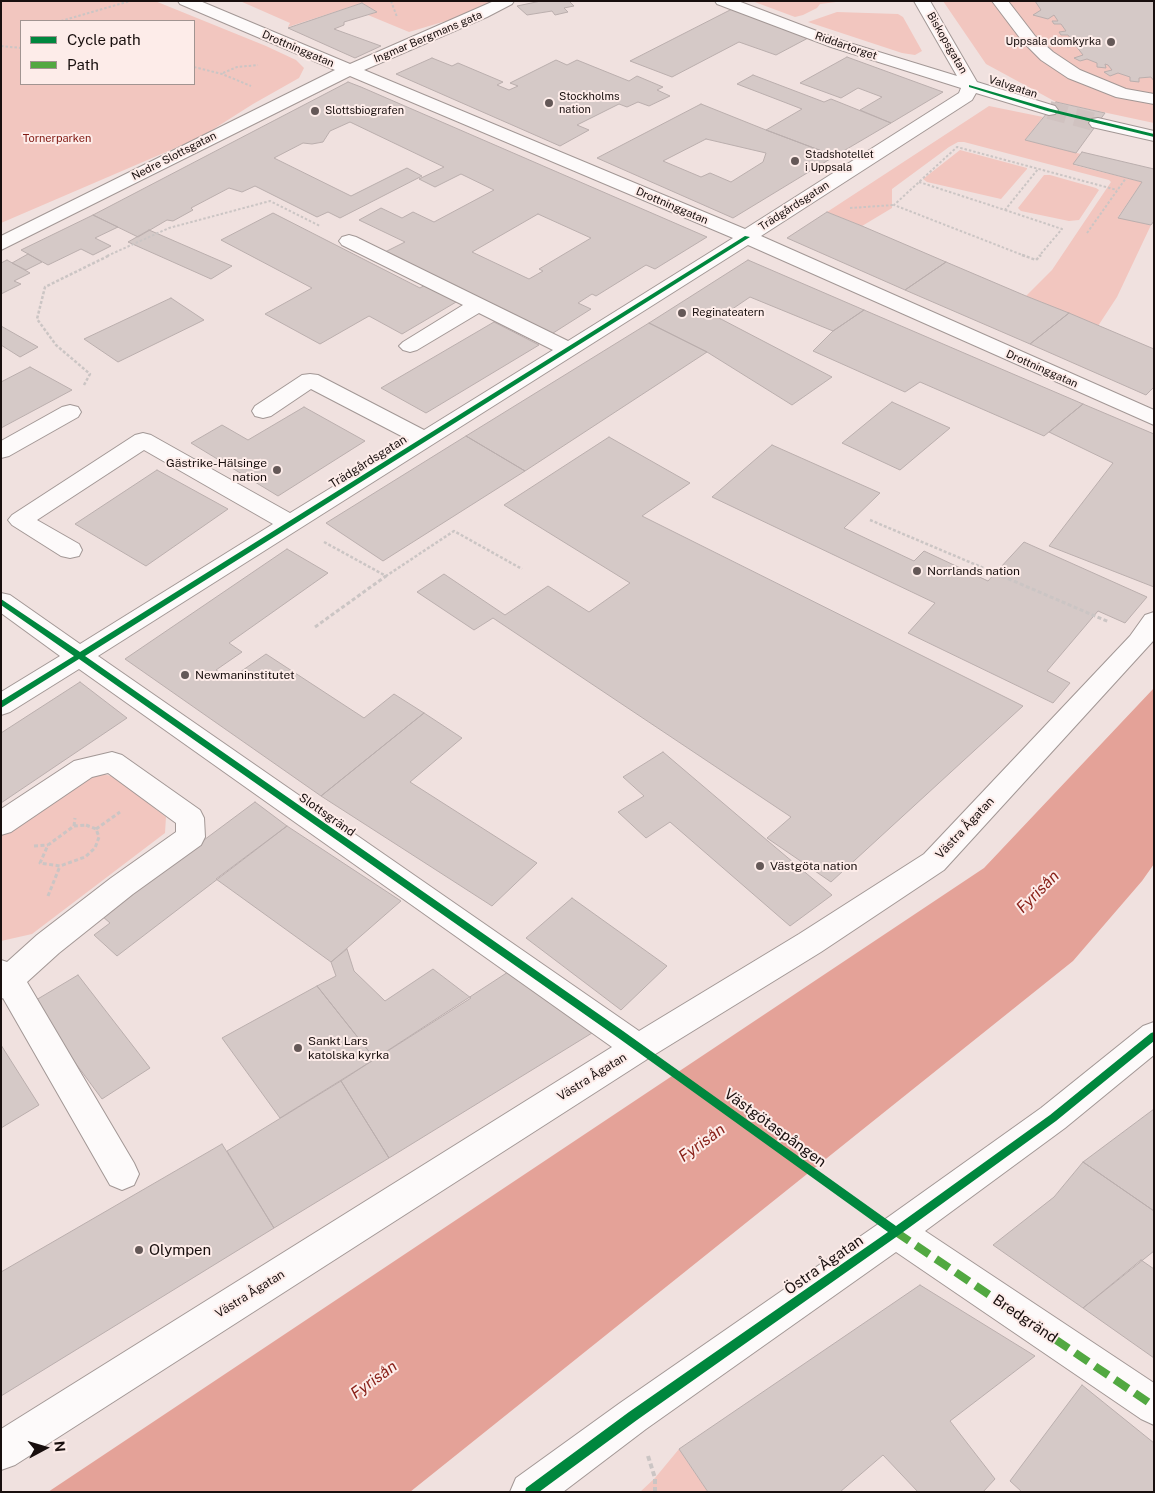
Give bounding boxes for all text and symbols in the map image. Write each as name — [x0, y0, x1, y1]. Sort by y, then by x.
street label: Ingmar Bergmans gata — [372, 8, 484, 66]
street label: Biskopsgatan — [924, 10, 970, 76]
legend — [20, 20, 195, 85]
street label: Drottninggatan — [260, 28, 336, 70]
street label: Riddartorget — [813, 29, 879, 63]
text: Cycle path — [67, 31, 141, 48]
place label: Uppsala domkyrka — [1006, 35, 1101, 49]
marker: Uppsala domkyrka — [1105, 36, 1117, 48]
text: Path — [67, 56, 99, 73]
street label: Valvgatan — [987, 73, 1039, 101]
place label: Stockholms nation — [559, 90, 619, 116]
marker: Stockholms nation — [543, 97, 555, 109]
place label: Slottsbiografen — [325, 104, 404, 118]
marker: Slottsbiografen — [309, 105, 321, 117]
street label: Nedre Slottsgatan — [129, 129, 219, 183]
park label: Tornerparken — [23, 132, 91, 146]
place label: Stadshotellet i Uppsala — [805, 148, 874, 174]
marker: Stadshotellet i Uppsala — [789, 155, 801, 167]
street label: Trädgårdsgatan — [756, 178, 832, 234]
street label: Drottninggatan — [634, 185, 710, 227]
place label: Reginateatern — [692, 306, 764, 320]
marker: Reginateatern — [676, 307, 688, 319]
street label: Drottninggatan — [1004, 347, 1080, 391]
street label: Trädgårdsgatan — [327, 432, 409, 492]
place label: Gästrike-Hälsinge nation — [166, 456, 267, 484]
marker: Gästrike-Hälsinge nation — [271, 464, 283, 476]
place label: Norrlands nation — [927, 564, 1020, 578]
marker: Norrlands nation — [911, 565, 923, 577]
place label: Newmaninstitutet — [195, 668, 295, 682]
marker: Newmaninstitutet — [179, 669, 191, 681]
street label: Slottsgränd — [296, 790, 358, 840]
street label: Västra Ågatan — [933, 794, 997, 862]
place label: Västgöta nation — [770, 859, 857, 873]
marker: Västgöta nation — [754, 860, 766, 872]
water label: Fyrisån — [1013, 867, 1063, 917]
place label: Sankt Lars katolska kyrka — [308, 1034, 389, 1062]
marker: Sankt Lars katolska kyrka — [292, 1042, 304, 1054]
street label: Västra Ågatan — [555, 1050, 629, 1104]
street label: Västgötaspången — [720, 1085, 830, 1171]
water label: Fyrisån — [675, 1120, 729, 1166]
street label: Östra Ågatan — [781, 1231, 867, 1299]
place label: Olympen — [149, 1241, 211, 1259]
marker: Olympen — [133, 1244, 145, 1256]
street label: Västra Ågatan — [213, 1267, 287, 1321]
street label: Bredgränd — [989, 1291, 1061, 1347]
water label: Fyrisån — [347, 1357, 401, 1403]
north arrow — [20, 1423, 70, 1473]
text: N — [51, 1440, 68, 1453]

